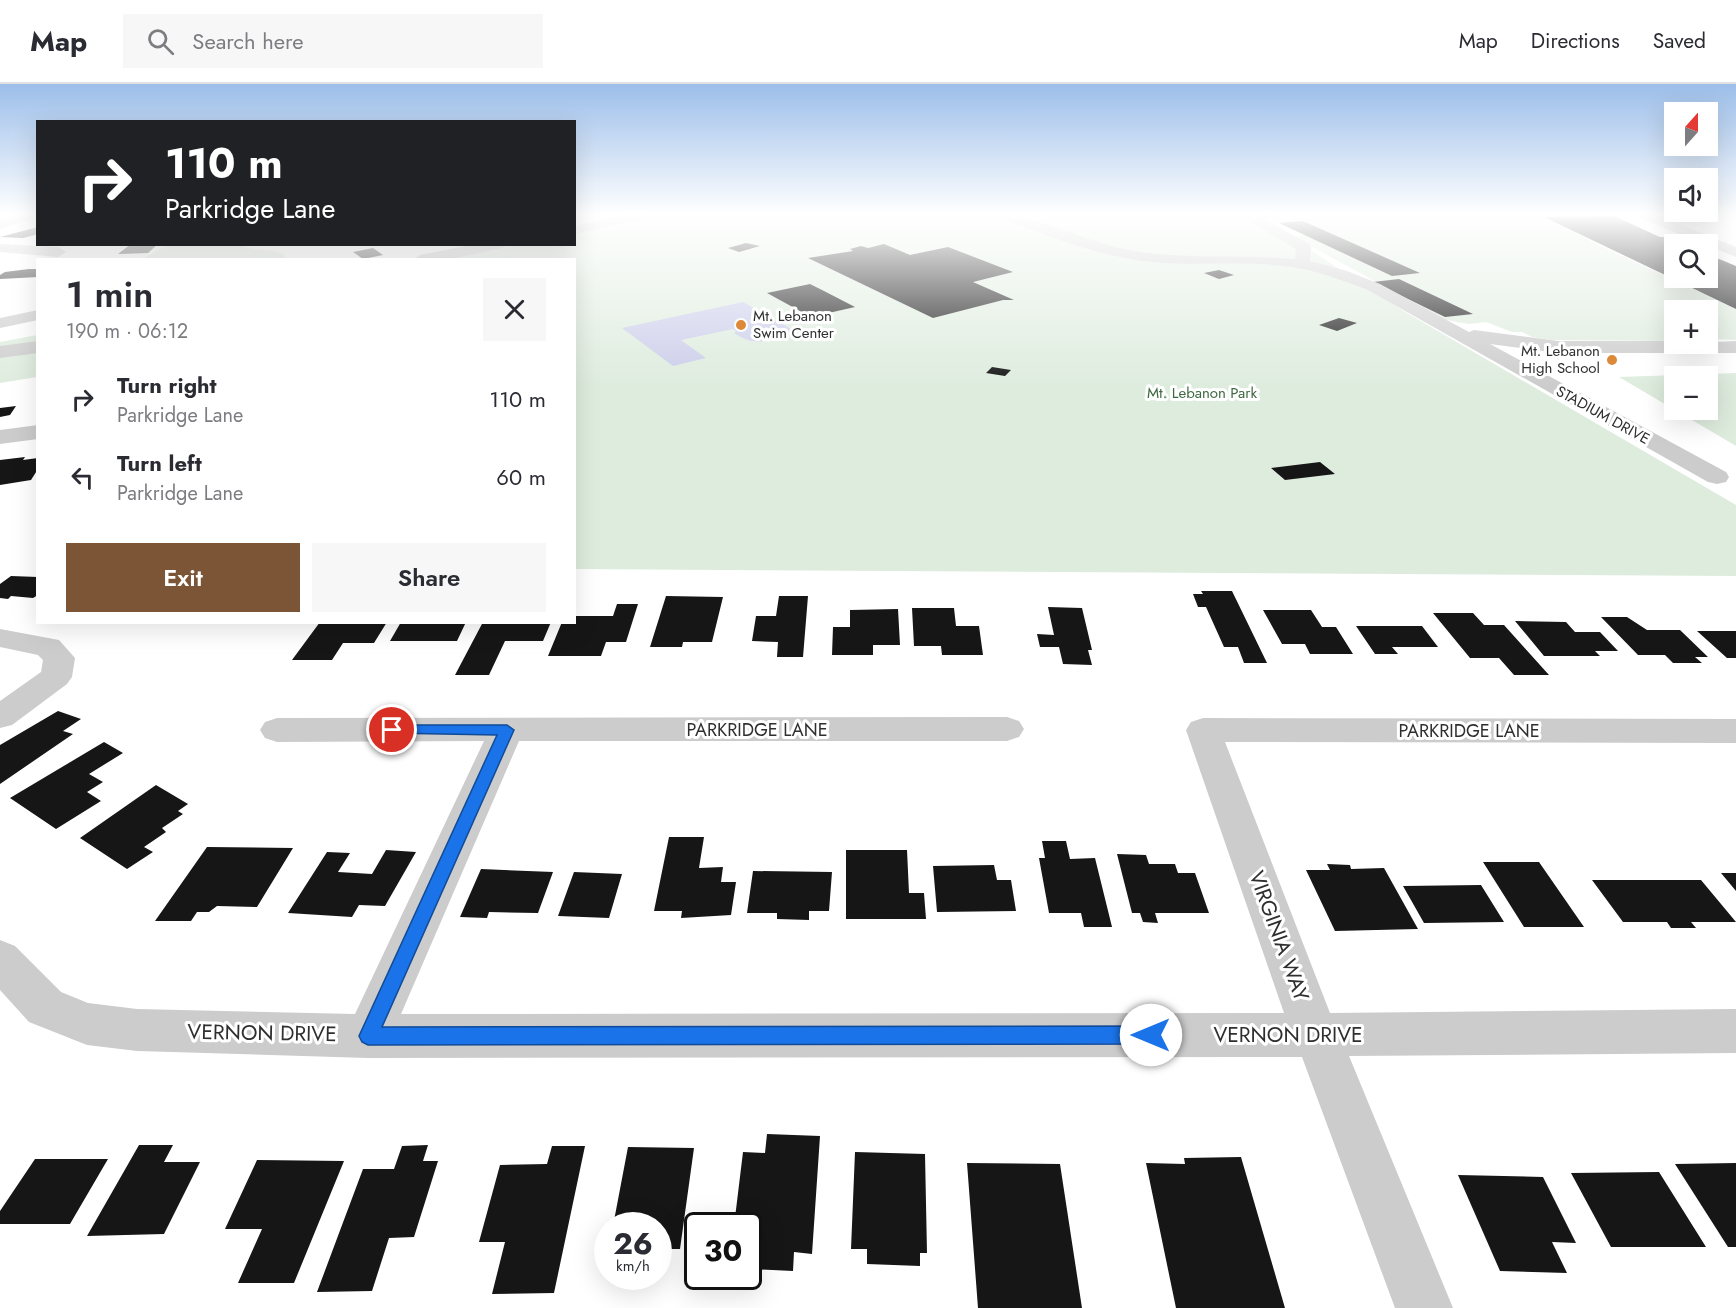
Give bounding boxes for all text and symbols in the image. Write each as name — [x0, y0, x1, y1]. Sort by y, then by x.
search box — [123, 14, 543, 68]
text: Map — [30, 21, 87, 62]
icon: search — [144, 25, 177, 58]
text: Search here — [192, 25, 304, 57]
text: Map — [1459, 26, 1498, 56]
text: Directions — [1531, 26, 1620, 56]
text: Saved — [1653, 26, 1706, 56]
north arrow — [1664, 102, 1718, 156]
map controls — [1664, 102, 1718, 420]
text: 110 m — [165, 133, 283, 194]
icon: right — [66, 144, 144, 222]
button: sound — [1664, 168, 1718, 222]
text: Parkridge Lane — [165, 189, 335, 228]
button: search — [1664, 234, 1718, 288]
text: 1 min — [66, 268, 153, 320]
button: close — [483, 278, 546, 341]
button: + — [1664, 300, 1718, 354]
place label: Mt. Lebanon Swim Center — [753, 305, 835, 344]
text: 190 m · 06:12 — [66, 317, 188, 346]
marker: Mt. Lebanon Swim Center — [734, 318, 748, 332]
place label: Mt. Lebanon High School — [1521, 340, 1600, 379]
marker: Mt. Lebanon High School — [1605, 353, 1619, 367]
button: − — [1664, 366, 1718, 420]
text: Turn right — [117, 369, 217, 401]
street label: STADIUM DRIVE — [1552, 380, 1654, 450]
park label: Mt. Lebanon Park — [1147, 382, 1257, 404]
icon: right — [66, 383, 99, 416]
text: 110 m — [489, 383, 546, 415]
text: Parkridge Lane — [117, 401, 243, 430]
text: Turn left — [117, 447, 202, 479]
icon: left — [66, 461, 99, 494]
text: 60 m — [496, 461, 546, 493]
text: Parkridge Lane — [117, 479, 243, 508]
button: Exit — [66, 543, 300, 612]
button: Share — [312, 543, 546, 612]
pin — [366, 704, 417, 755]
icon: arrive — [375, 713, 408, 746]
street label: PARKRIDGE LANE — [686, 717, 828, 743]
street label: PARKRIDGE LANE — [1398, 718, 1540, 744]
street label: VIRGINIA WAY — [1242, 867, 1317, 1006]
position arrow — [1119, 1003, 1183, 1067]
street label: VERNON DRIVE — [187, 1017, 337, 1049]
street label: VERNON DRIVE — [1213, 1020, 1363, 1050]
speed limit sign: 30 — [684, 1212, 762, 1290]
text: 26 — [613, 1222, 653, 1265]
text: km/h — [616, 1255, 650, 1277]

